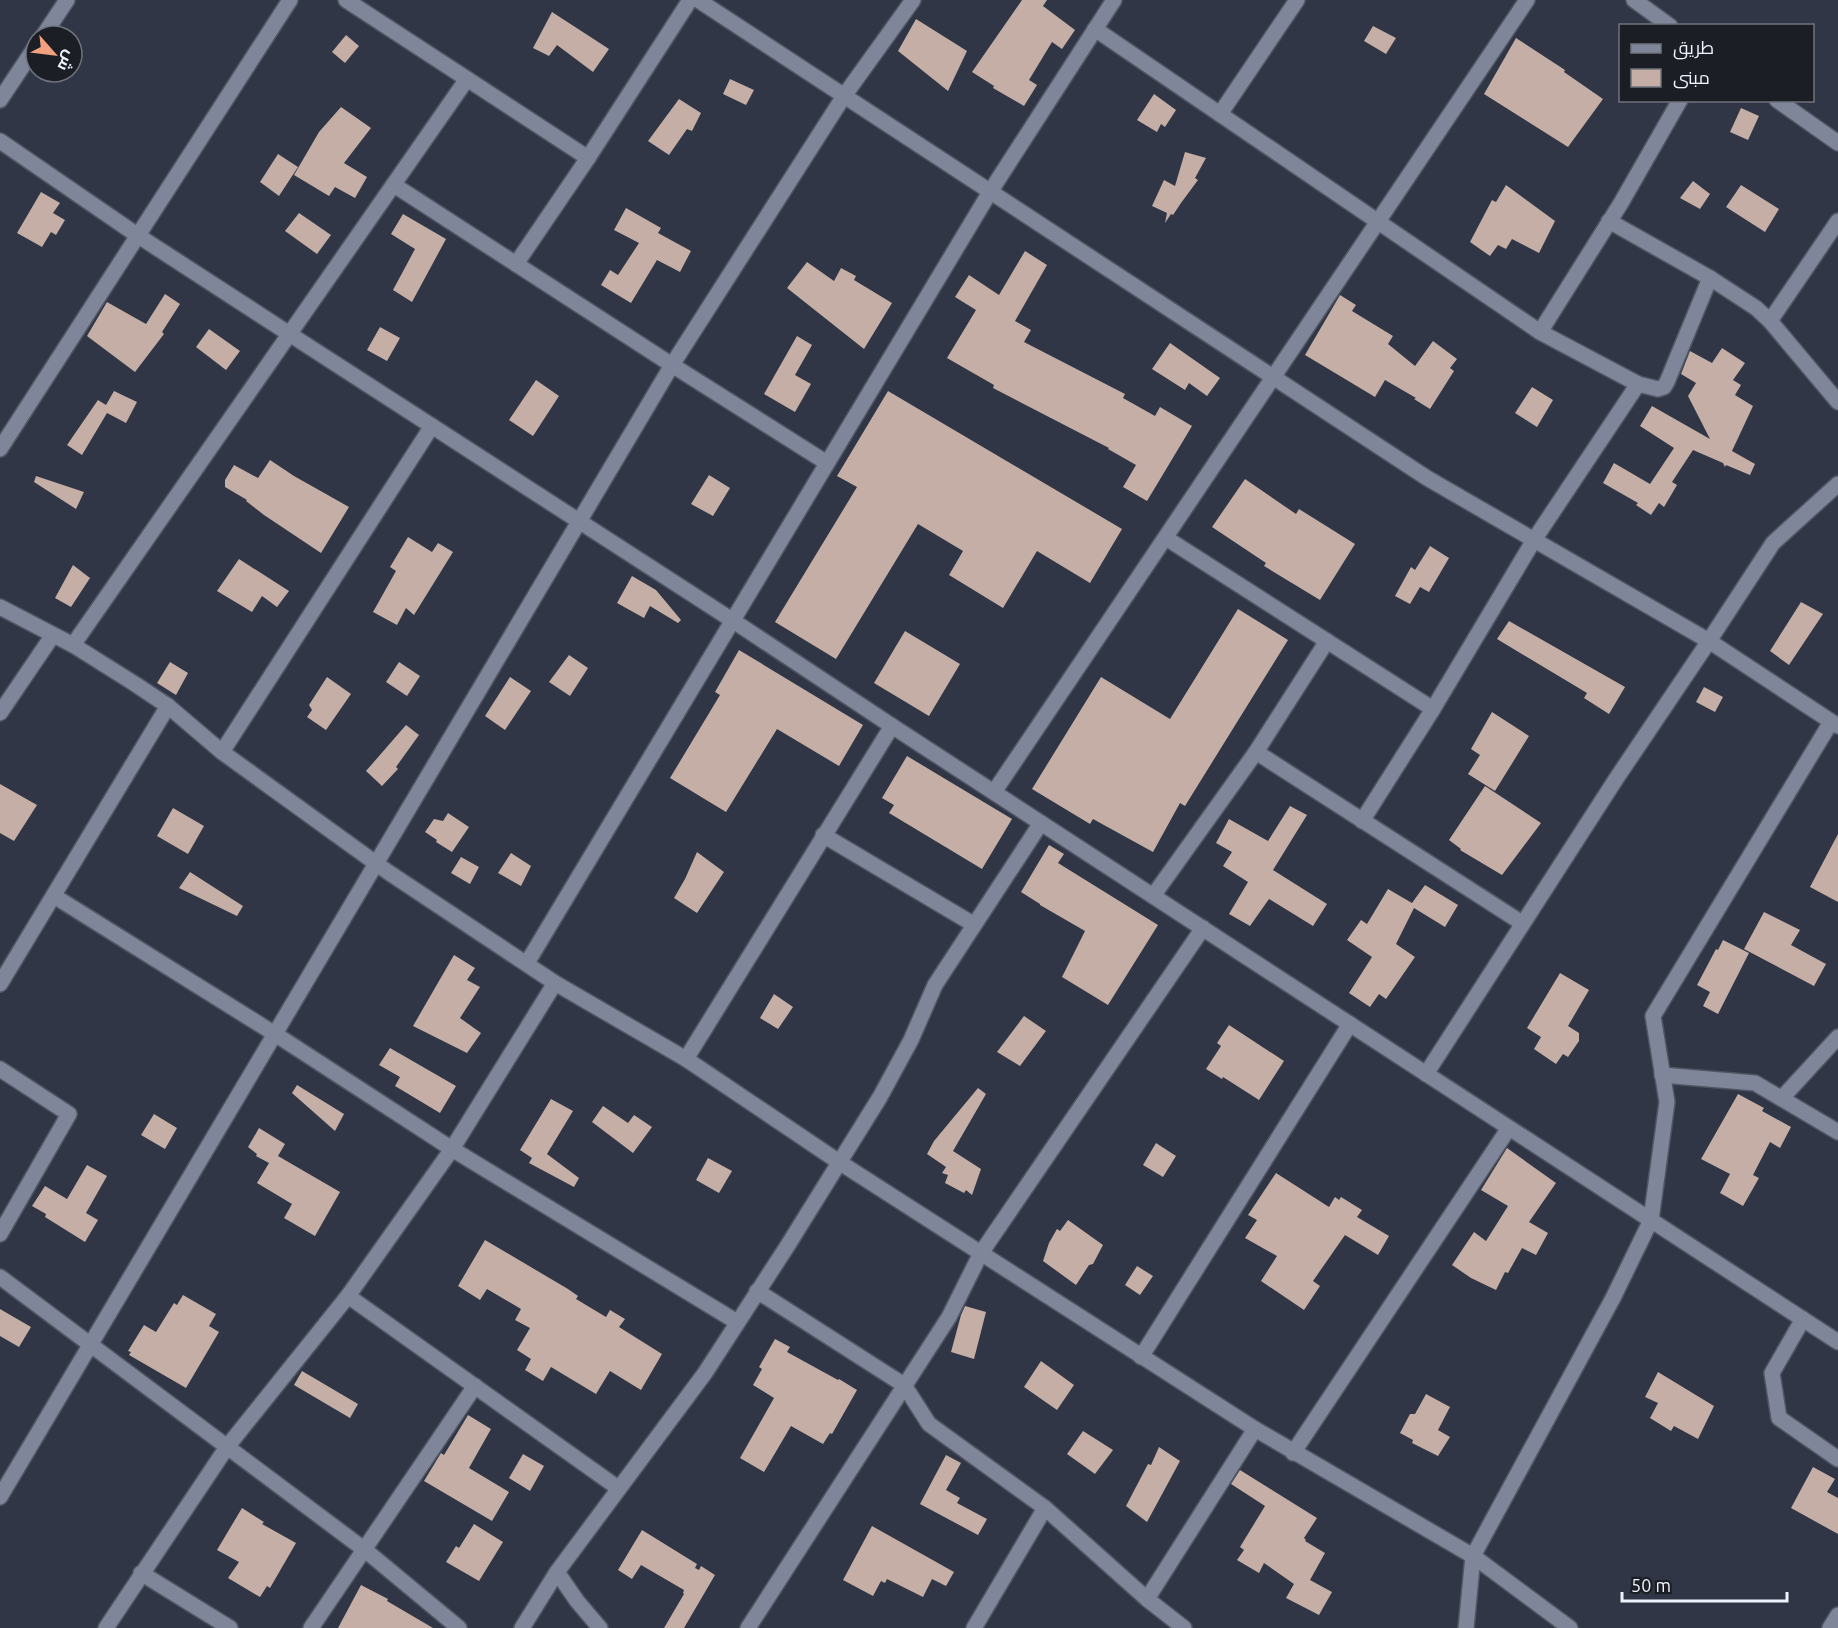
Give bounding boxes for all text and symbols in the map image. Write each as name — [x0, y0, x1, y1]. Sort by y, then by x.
north arrow — [24, 24, 84, 84]
legend — [1619, 24, 1814, 102]
text: طريق — [1673, 37, 1714, 60]
text: ش — [54, 47, 80, 74]
text: مبنى — [1673, 67, 1710, 89]
scale bar — [1622, 1565, 1787, 1603]
text: 50 m — [1631, 1575, 1671, 1595]

